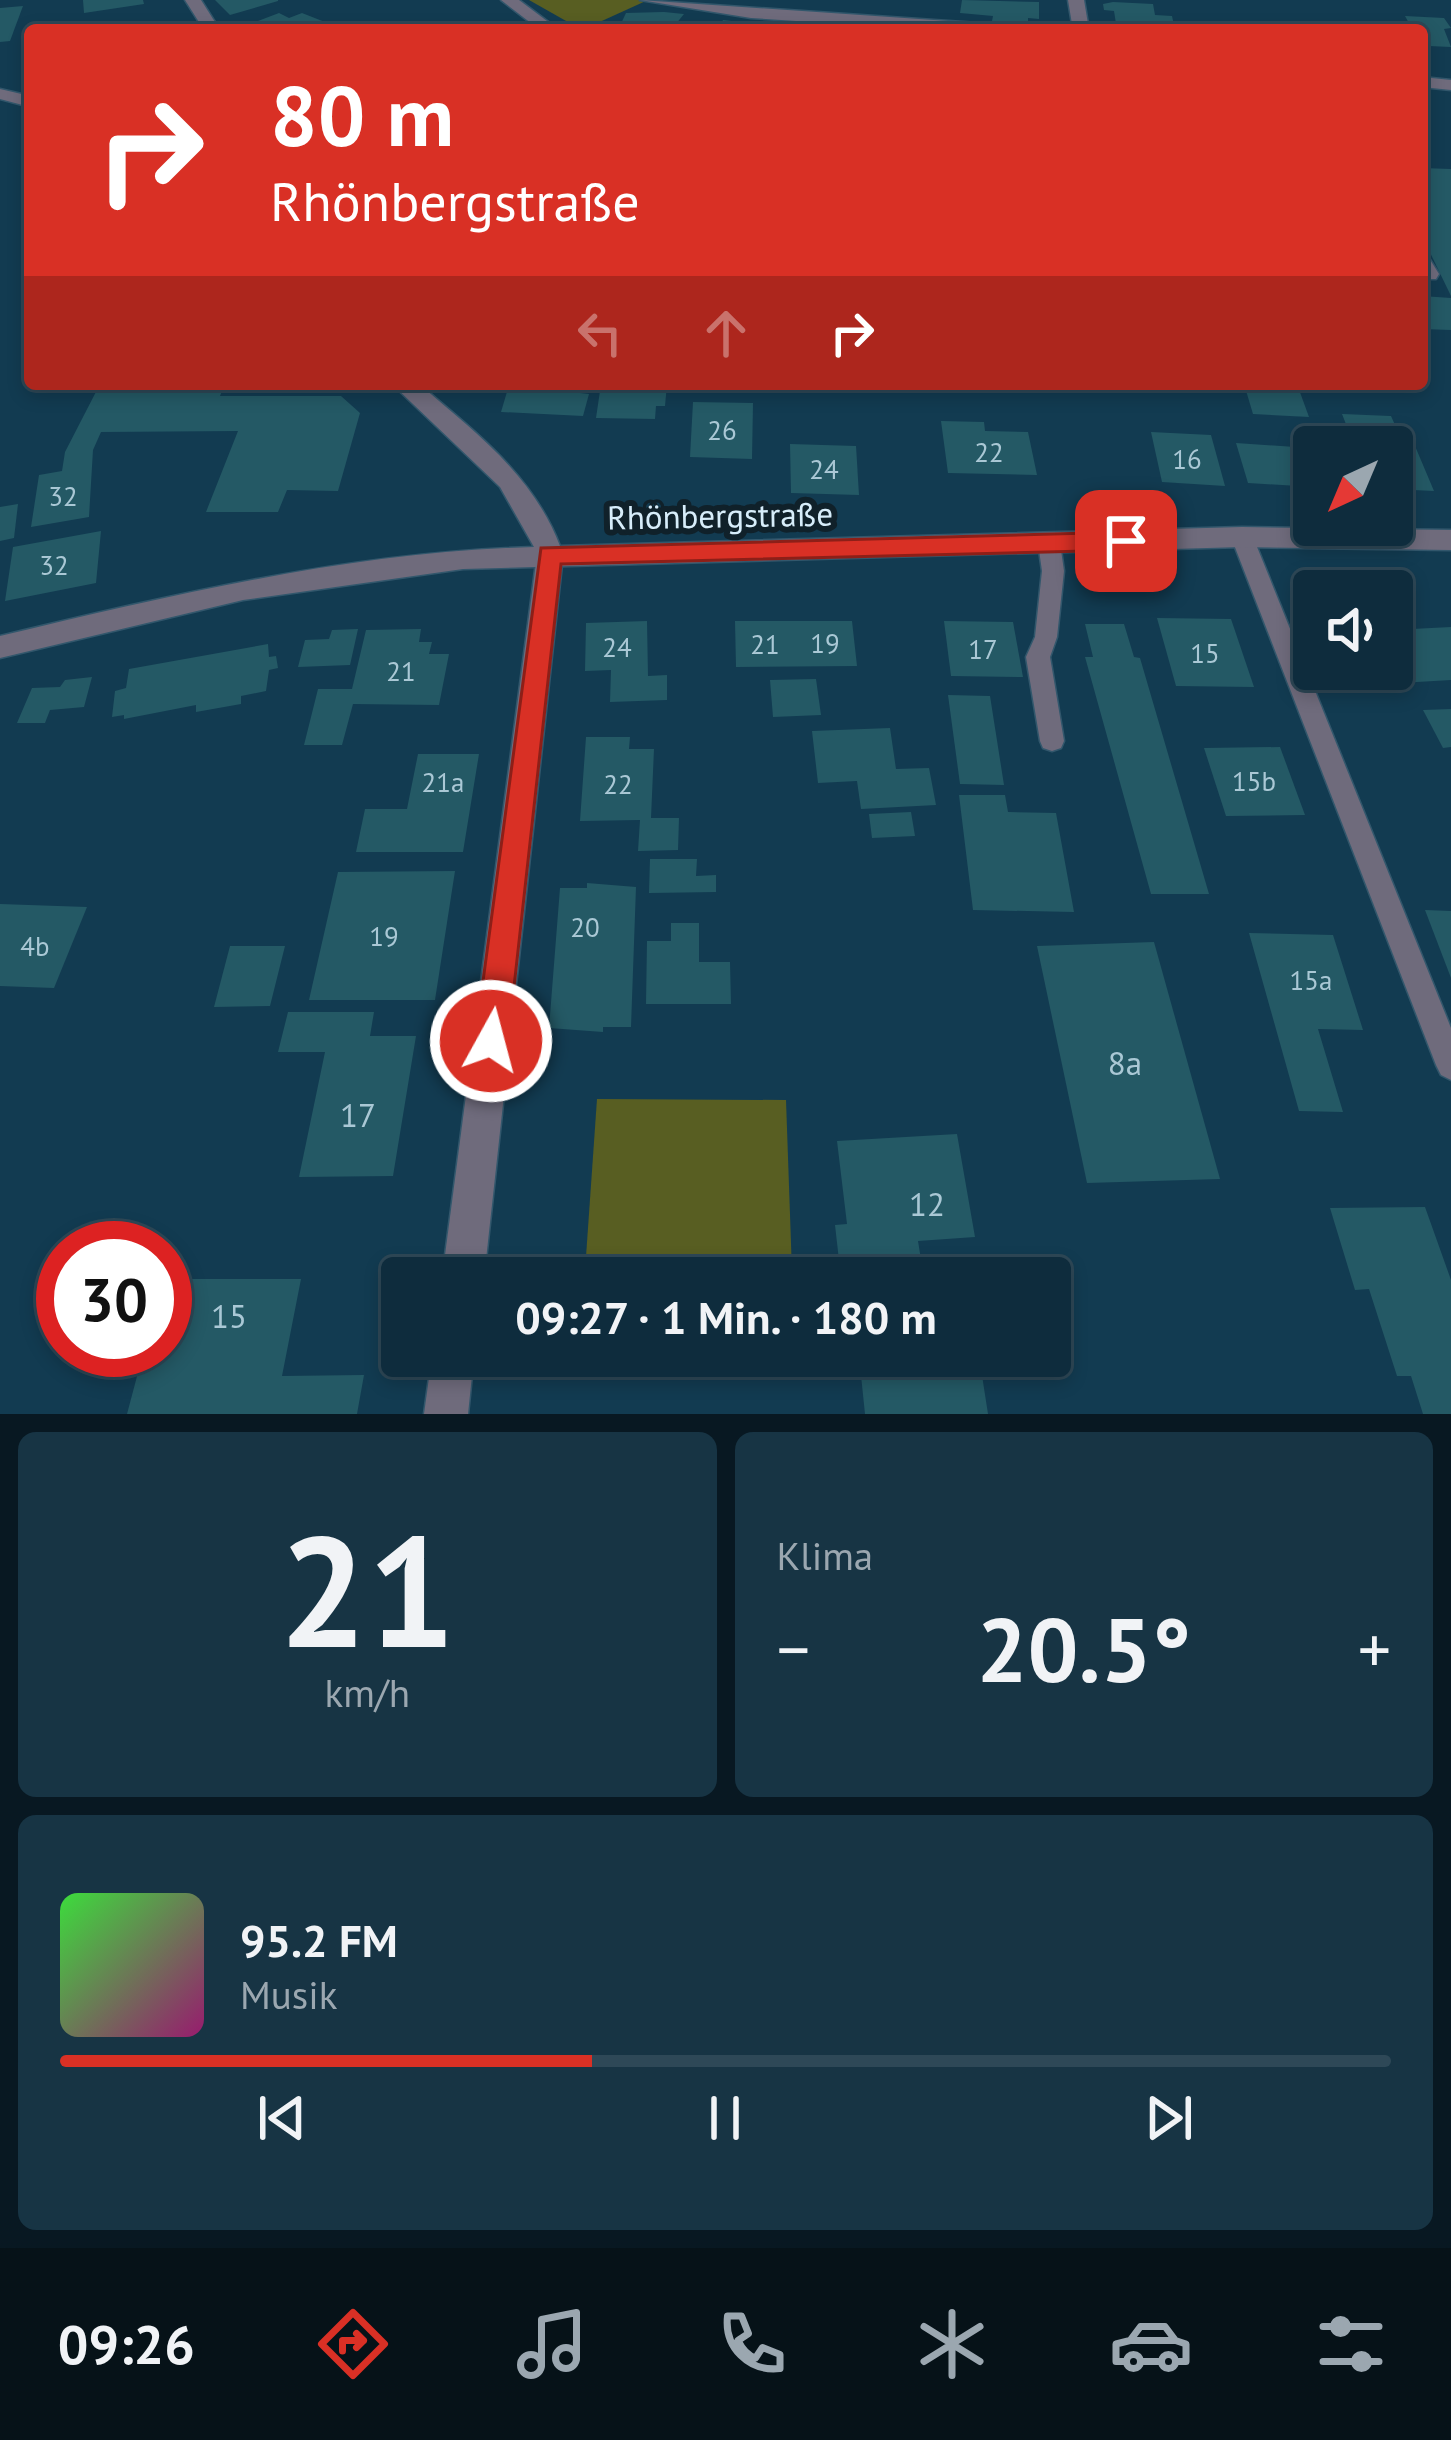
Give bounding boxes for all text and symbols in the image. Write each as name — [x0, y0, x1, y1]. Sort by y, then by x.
text: 80 m — [270, 60, 454, 169]
icon: right — [72, 72, 228, 228]
text: Rhönbergstraße — [270, 166, 640, 236]
icon: left — [567, 300, 633, 366]
icon: ahead — [693, 300, 759, 366]
icon: right — [819, 300, 885, 366]
house number: 26 — [707, 413, 737, 447]
north arrow — [1293, 426, 1413, 546]
map controls — [1293, 426, 1413, 690]
house number: 22 — [974, 435, 1004, 469]
house number: 16 — [1172, 442, 1202, 476]
house number: 24 — [809, 452, 839, 486]
house number: 32 — [48, 479, 78, 513]
pin — [1075, 490, 1177, 592]
street label: Rhönbergstraße — [607, 492, 833, 538]
icon: arrive — [1093, 508, 1159, 574]
house number: 32 — [39, 548, 69, 582]
button: sound — [1293, 570, 1413, 690]
house number: 19 — [810, 626, 840, 660]
house number: 21 — [750, 627, 780, 661]
house number: 24 — [602, 630, 632, 664]
house number: 17 — [968, 632, 998, 666]
house number: 15 — [1190, 636, 1220, 670]
house number: 21 — [386, 654, 416, 688]
house number: 15b — [1232, 764, 1276, 798]
house number: 21a — [422, 765, 464, 799]
house number: 22 — [603, 767, 633, 801]
house number: 20 — [570, 910, 600, 944]
house number: 19 — [369, 919, 399, 953]
house number: 4b — [20, 929, 50, 963]
house number: 15a — [1290, 963, 1332, 997]
position arrow — [428, 978, 554, 1104]
house number: 8a — [1108, 1041, 1142, 1084]
house number: 17 — [340, 1093, 376, 1136]
house number: 12 — [909, 1182, 945, 1225]
speed limit sign: 30 — [36, 1221, 192, 1377]
text: 09:27 · 1 Min. · 180 m — [515, 1288, 937, 1346]
house number: 15 — [211, 1294, 247, 1337]
text: 21 — [279, 1488, 456, 1690]
text: Klima — [777, 1530, 873, 1581]
text: 20.5° — [976, 1590, 1191, 1707]
text: − — [777, 1606, 810, 1691]
text: + — [1358, 1606, 1391, 1691]
text: km/h — [325, 1667, 410, 1718]
text: 95.2 FM — [240, 1911, 398, 1969]
text: Musik — [240, 1969, 337, 2020]
icon: previous — [249, 2085, 315, 2151]
icon: pause — [692, 2085, 758, 2151]
icon: next — [1136, 2085, 1202, 2151]
icon: directions — [311, 2302, 395, 2386]
icon: music — [510, 2302, 594, 2386]
icon: phone — [710, 2302, 794, 2386]
icon: climate — [910, 2302, 994, 2386]
icon: car — [1109, 2302, 1193, 2386]
icon: filters — [1309, 2302, 1393, 2386]
text: 09:26 — [58, 2309, 195, 2379]

